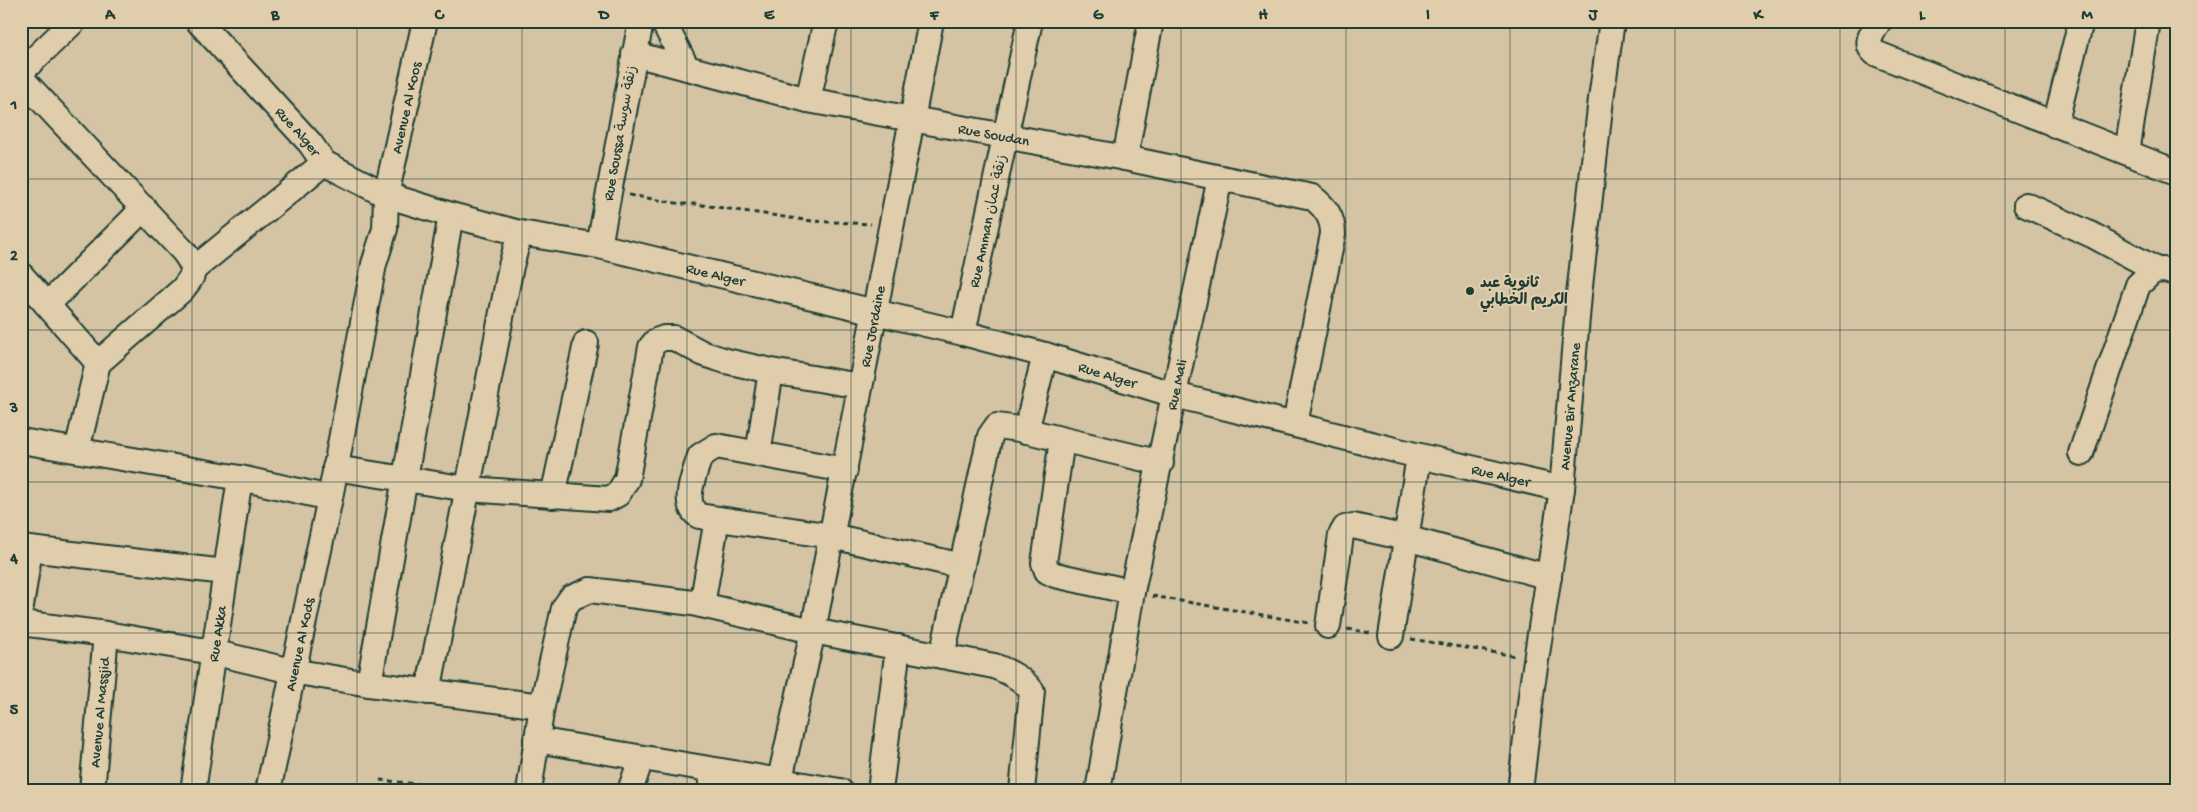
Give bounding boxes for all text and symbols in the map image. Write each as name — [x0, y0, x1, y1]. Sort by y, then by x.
text: A — [104, 7, 116, 26]
text: B — [270, 7, 280, 26]
text: C — [434, 7, 445, 26]
text: D — [597, 7, 610, 26]
text: E — [764, 7, 775, 26]
text: F — [929, 7, 940, 26]
text: G — [1093, 7, 1104, 26]
text: H — [1258, 7, 1268, 26]
text: I — [1426, 7, 1430, 26]
text: J — [1588, 7, 1599, 26]
text: K — [1753, 7, 1765, 26]
text: L — [1919, 7, 1926, 26]
text: M — [2081, 7, 2093, 26]
street label: Avenue Al Koos — [389, 60, 427, 156]
street label: Rue Soussa زنقة سوسة — [600, 64, 642, 202]
text: 1 — [10, 97, 17, 116]
street label: Rue Alger — [270, 104, 324, 162]
street label: Rue Soudan — [956, 121, 1031, 151]
street label: Rue Amman زنقة عمان — [966, 153, 1012, 290]
text: 2 — [10, 248, 18, 267]
street label: Rue Alger — [684, 260, 748, 292]
place label: ثانوية عبد الكريم الخطابي — [1480, 274, 1568, 313]
street label: Rue Jordaine — [857, 284, 891, 369]
marker: ثانوية عبد الكريم الخطابي — [1464, 285, 1476, 297]
street label: Avenue Bir Anzarane — [1557, 342, 1586, 471]
street label: Rue Mali — [1164, 358, 1192, 412]
street label: Rue Alger — [1076, 359, 1140, 394]
text: 3 — [9, 400, 18, 419]
street label: Rue Alger — [1469, 461, 1533, 493]
text: 4 — [9, 551, 18, 570]
street label: Avenue Al Kods — [282, 596, 320, 693]
street label: Rue Akka — [205, 604, 232, 663]
street label: Avenue Al Massjid — [87, 655, 115, 768]
text: 5 — [10, 702, 19, 721]

